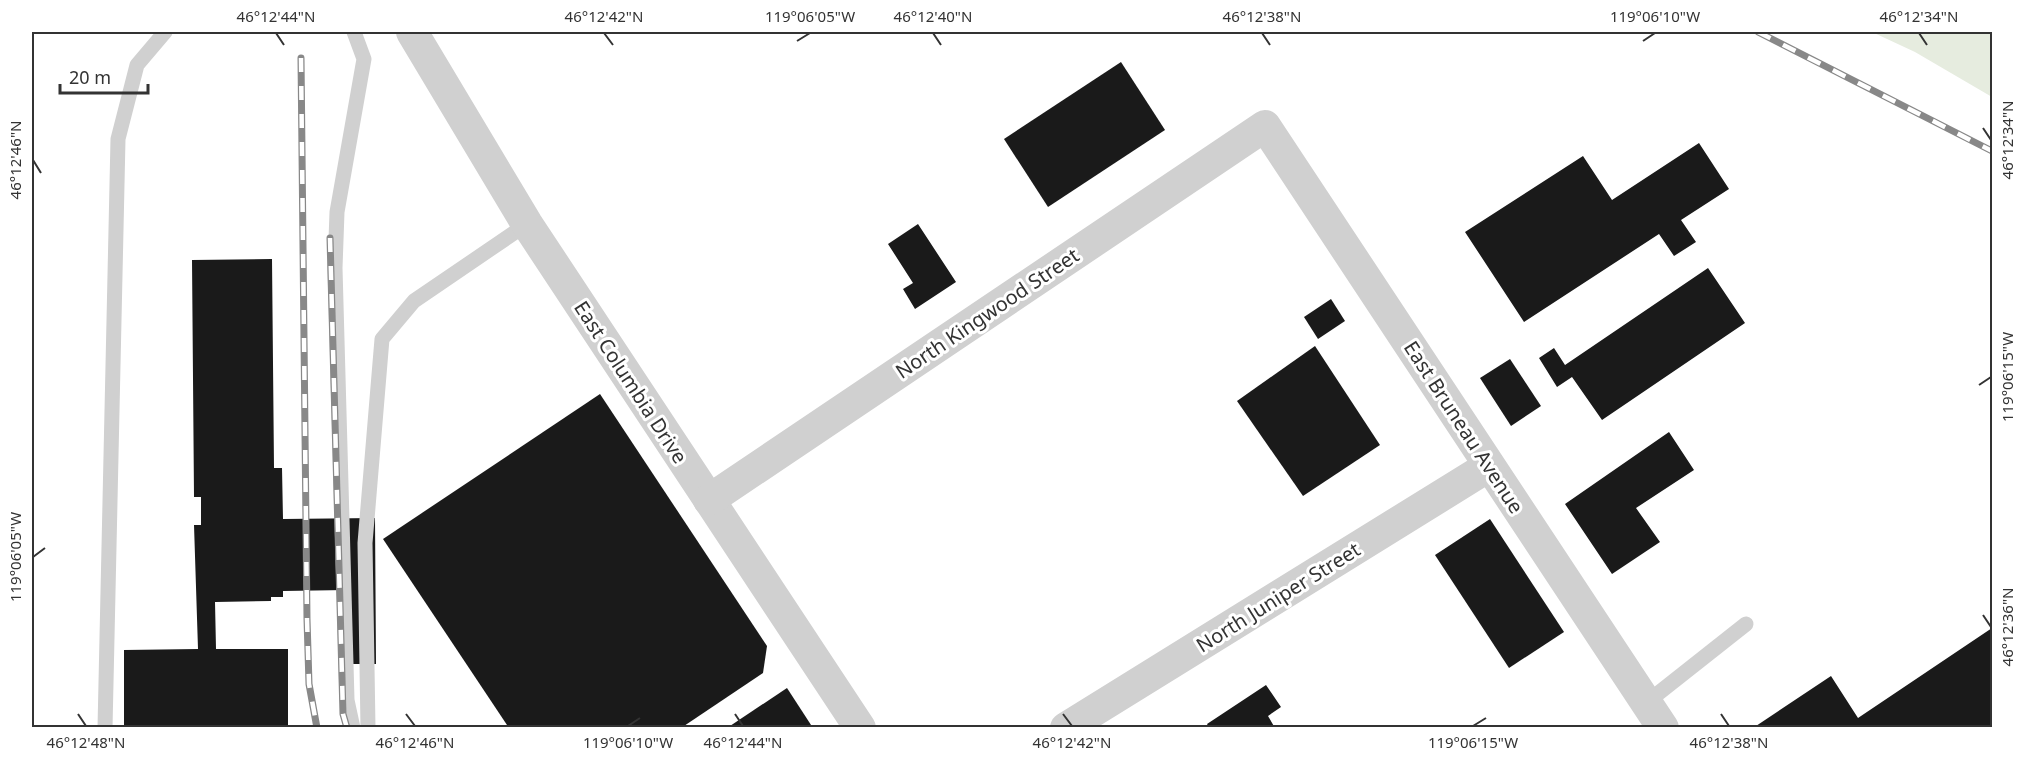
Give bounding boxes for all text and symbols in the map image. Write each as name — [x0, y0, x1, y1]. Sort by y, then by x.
text: 46°12'44"N — [237, 6, 315, 26]
text: 46°12'42"N — [565, 6, 643, 26]
text: 119°06'05"W — [765, 6, 855, 26]
text: 46°12'40"N — [894, 6, 972, 26]
text: 46°12'38"N — [1223, 6, 1301, 26]
text: 119°06'10"W — [1610, 6, 1700, 26]
text: 46°12'34"N — [1880, 6, 1958, 26]
scale bar — [60, 57, 148, 95]
text: 20 m — [69, 65, 111, 89]
text: 46°12'34"N — [1997, 101, 2017, 179]
text: 46°12'46"N — [5, 121, 25, 199]
street label: North Kingwood Street — [890, 241, 1084, 385]
street label: East Columbia Drive — [568, 296, 694, 468]
text: 119°06'15"W — [1997, 332, 2017, 422]
street label: East Bruneau Avenue — [1398, 336, 1530, 518]
text: 119°06'05"W — [5, 512, 25, 602]
street label: North Juniper Street — [1191, 536, 1365, 658]
text: 46°12'36"N — [1997, 588, 2017, 666]
text: 46°12'48"N — [47, 732, 125, 752]
text: 46°12'46"N — [376, 732, 454, 752]
text: 119°06'10"W — [583, 732, 673, 752]
text: 46°12'44"N — [704, 732, 782, 752]
text: 46°12'42"N — [1033, 732, 1111, 752]
text: 119°06'15"W — [1428, 732, 1518, 752]
text: 46°12'38"N — [1690, 732, 1768, 752]

